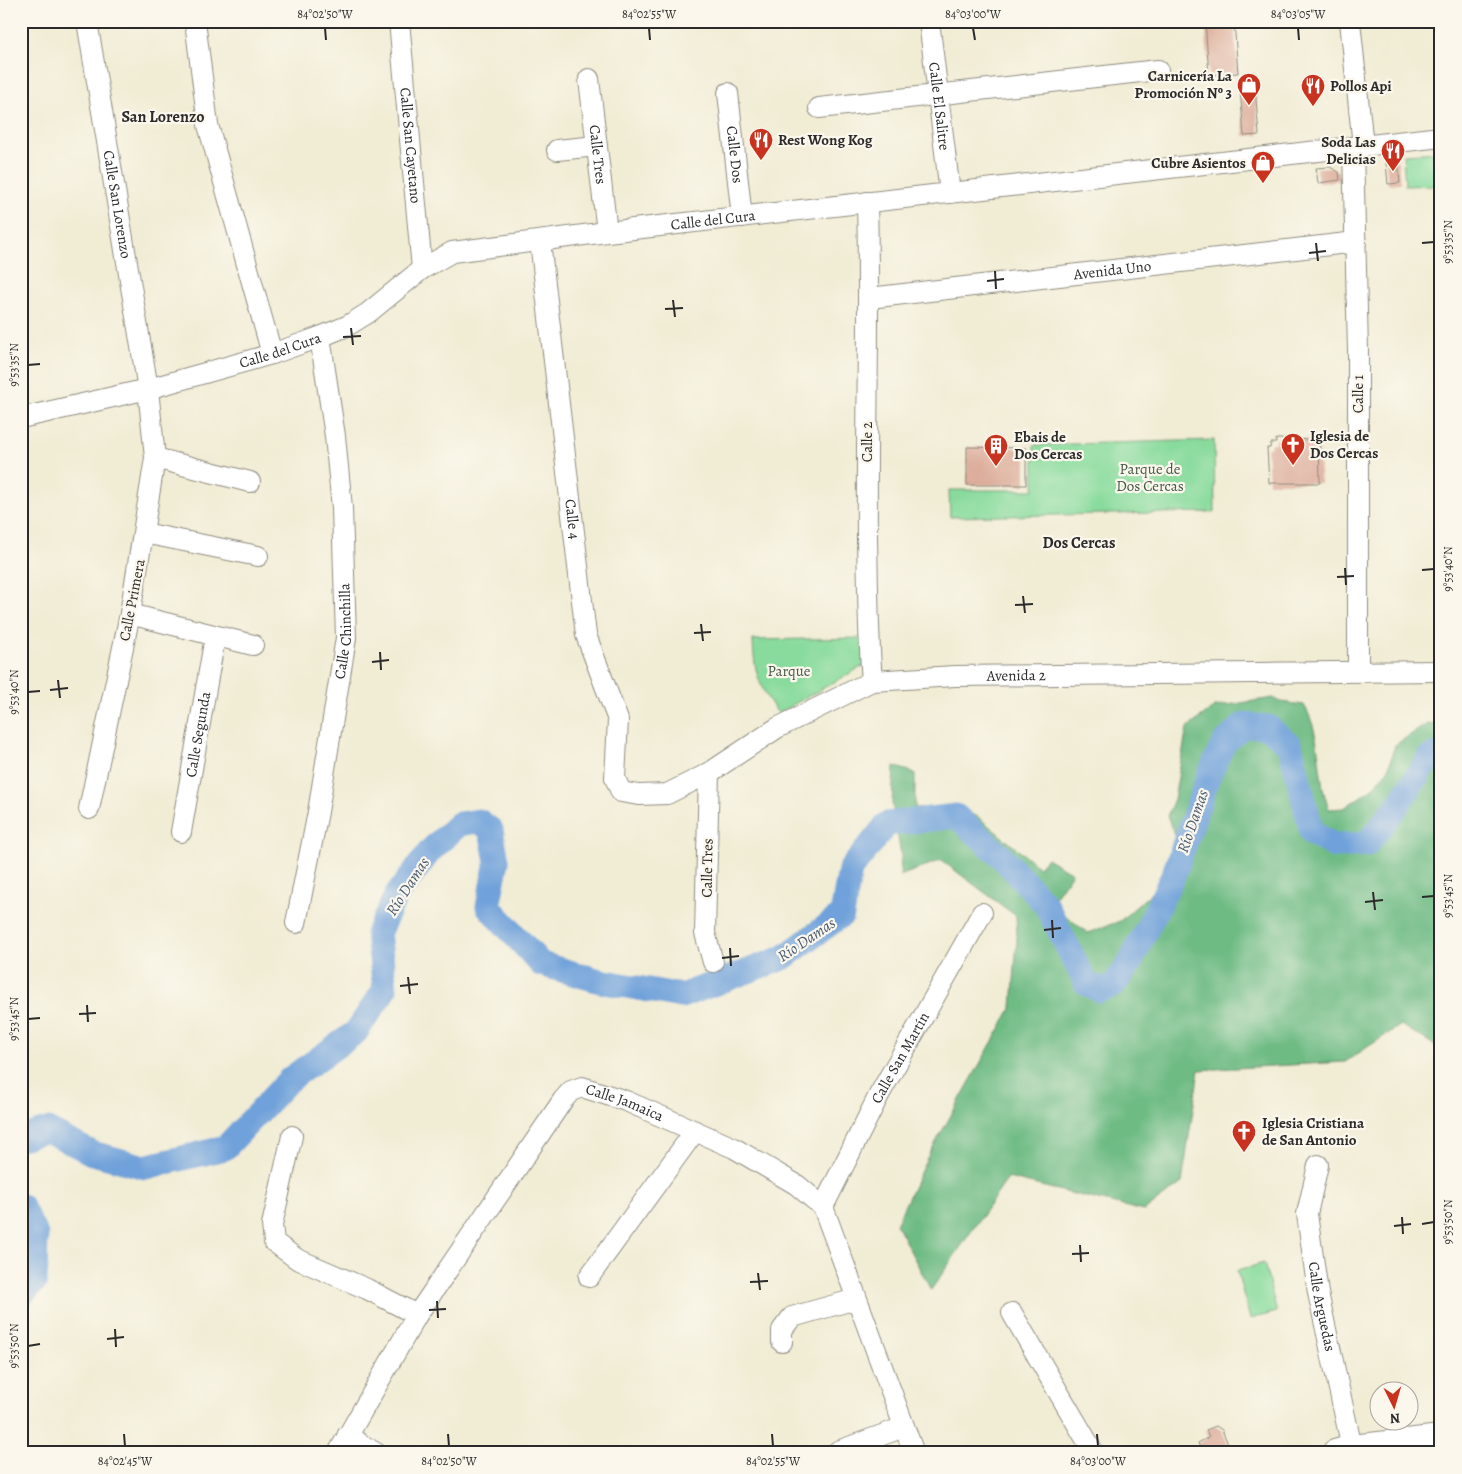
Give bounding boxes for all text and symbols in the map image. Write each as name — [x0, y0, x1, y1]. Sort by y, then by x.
text: 84°02'50"W — [297, 6, 354, 22]
text: 84°02'55"W — [622, 6, 677, 22]
text: 84°03'00"W — [945, 6, 1002, 22]
text: 84°03'05"W — [1271, 6, 1326, 22]
street label: Calle El Salitre — [924, 61, 955, 152]
place label: Carnicería La Promoción Nº 3 — [1135, 66, 1233, 103]
shop icon: Carnicería La Promoción Nº 3 — [1236, 72, 1262, 106]
restaurant icon: Pollos Api — [1300, 73, 1326, 107]
place label: Pollos Api — [1330, 76, 1392, 96]
street label: Calle San Cayetano — [395, 87, 426, 204]
district label: San Lorenzo — [121, 106, 205, 128]
street label: Calle Tres — [584, 124, 611, 185]
street label: Calle Dos — [722, 125, 748, 184]
restaurant icon: Rest Wong Kog — [748, 127, 774, 161]
place label: Rest Wong Kog — [778, 130, 873, 150]
place label: Soda Las Delicias — [1321, 132, 1376, 169]
restaurant icon: Soda Las Delicias — [1380, 138, 1406, 172]
street label: Calle San Lorenzo — [99, 149, 136, 260]
shop icon: Cubre Asientos — [1250, 150, 1276, 184]
place label: Cubre Asientos — [1151, 153, 1246, 173]
street label: Calle del Cura — [670, 205, 756, 235]
text: 9°53'35"N — [1440, 220, 1456, 264]
street label: Avenida Uno — [1072, 256, 1152, 285]
street label: Calle del Cura — [237, 327, 324, 373]
text: 9°53'35"N — [6, 343, 22, 387]
street label: Calle 1 — [1348, 375, 1368, 413]
street label: Calle 2 — [857, 422, 877, 462]
place label: Iglesia de Dos Cercas — [1310, 426, 1378, 463]
place label: Ebais de Dos Cercas — [1014, 427, 1082, 464]
church icon: Iglesia de Dos Cercas — [1280, 432, 1306, 466]
building icon: Ebais de Dos Cercas — [983, 433, 1009, 467]
park label: Parque de Dos Cercas — [1116, 459, 1184, 496]
street label: Calle 4 — [560, 498, 585, 540]
district label: Dos Cercas — [1042, 532, 1116, 554]
text: 9°53'40"N — [1440, 546, 1456, 592]
street label: Calle Primera — [114, 557, 150, 643]
street label: Calle Chinchilla — [330, 583, 356, 681]
park label: Parque — [767, 661, 811, 681]
street label: Avenida 2 — [986, 665, 1046, 686]
text: 9°53'40"N — [6, 669, 22, 715]
street label: Calle Segunda — [181, 690, 215, 779]
water label: Río Damas — [1172, 786, 1214, 856]
street label: Calle Tres — [696, 838, 718, 898]
water label: Río Damas — [381, 853, 435, 920]
text: 9°53'45"N — [1440, 874, 1456, 918]
water label: Río Damas — [773, 912, 840, 967]
text: 9°53'45"N — [6, 997, 22, 1041]
street label: Calle San Martín — [866, 1008, 934, 1107]
street label: Calle Jamaica — [583, 1079, 667, 1126]
place label: Iglesia Cristiana de San Antonio — [1262, 1113, 1365, 1150]
church icon: Iglesia Cristiana de San Antonio — [1231, 1119, 1257, 1153]
text: 9°53'50"N — [1440, 1199, 1456, 1245]
street label: Calle Arguedas — [1304, 1260, 1341, 1353]
text: 9°53'50"N — [6, 1323, 22, 1369]
north arrow — [1370, 1382, 1420, 1432]
text: N — [1389, 1409, 1401, 1428]
text: 84°02'45"W — [98, 1453, 153, 1469]
text: 84°02'50"W — [421, 1453, 478, 1469]
text: 84°02'55"W — [746, 1453, 801, 1469]
text: 84°03'00"W — [1070, 1453, 1127, 1469]

